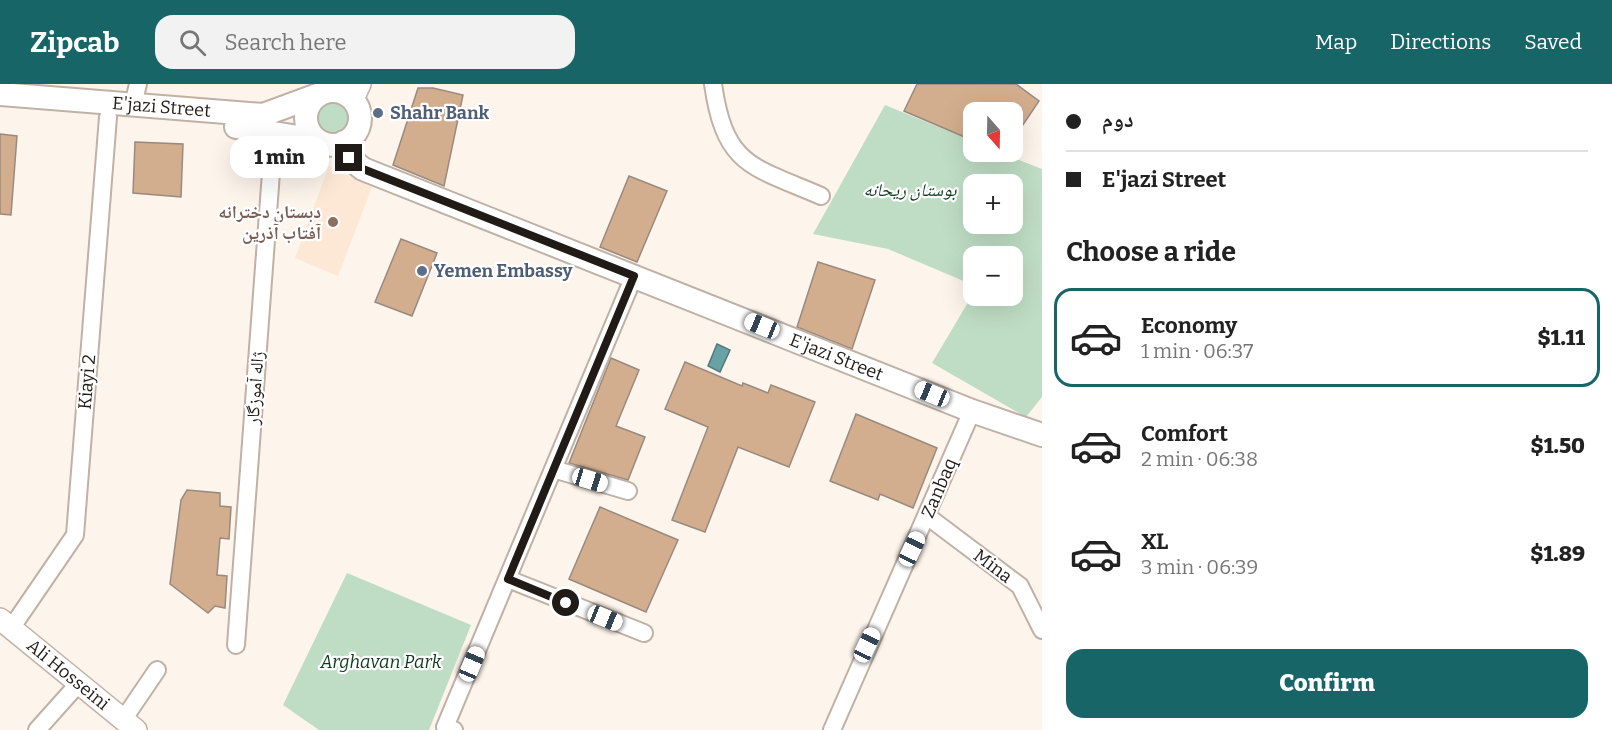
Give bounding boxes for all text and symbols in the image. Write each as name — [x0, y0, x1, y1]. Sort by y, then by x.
search box — [155, 15, 575, 69]
text: Zipcab — [30, 26, 119, 59]
icon: search — [176, 26, 209, 59]
text: Search here — [224, 29, 347, 56]
text: Map — [1315, 29, 1357, 55]
text: Directions — [1390, 29, 1491, 55]
text: Saved — [1524, 29, 1582, 55]
street label: E'jazi Street — [111, 92, 212, 122]
place label: Shahr Bank — [390, 102, 490, 124]
north arrow — [963, 102, 1023, 162]
map controls — [963, 102, 1023, 306]
marker: Shahr Bank — [371, 106, 385, 120]
text: دوم — [1102, 106, 1134, 133]
callout: 1 min — [229, 137, 328, 179]
route end — [335, 144, 362, 171]
text: 1 min — [254, 145, 305, 169]
text: E'jazi Street — [1102, 166, 1226, 193]
button: + — [963, 174, 1023, 234]
park label: بوستان ریحانه — [863, 179, 958, 201]
place label: دبستان دخترانه آفتاب آذرین — [218, 201, 321, 244]
marker: دبستان دخترانه آفتاب آذرین — [326, 215, 340, 229]
text: Choose a ride — [1066, 236, 1236, 268]
button: − — [963, 246, 1023, 306]
place label: Yemen Embassy — [434, 260, 573, 282]
marker: Yemen Embassy — [415, 264, 429, 278]
car — [742, 311, 782, 341]
icon: car — [1069, 311, 1123, 365]
text: Economy — [1141, 312, 1237, 339]
text: $1.11 — [1537, 324, 1585, 351]
street label: E'jazi Street — [787, 329, 887, 386]
text: 1 min · 06:37 — [1141, 339, 1253, 363]
street label: ژاله آموزگار — [241, 350, 269, 426]
street label: Kiayi 2 — [74, 354, 100, 410]
car — [912, 379, 952, 409]
icon: car — [1069, 419, 1123, 473]
text: Comfort — [1141, 420, 1228, 447]
text: $1.50 — [1531, 432, 1585, 459]
text: 2 min · 06:38 — [1141, 447, 1258, 471]
street label: Zanbaq — [917, 454, 962, 521]
car — [570, 466, 610, 494]
icon: car — [1069, 527, 1123, 581]
text: XL — [1141, 528, 1168, 555]
car — [896, 529, 928, 569]
text: $1.89 — [1530, 540, 1585, 567]
street label: Mina — [969, 544, 1017, 588]
text: 3 min · 06:39 — [1141, 555, 1258, 579]
route start — [552, 589, 579, 616]
car — [585, 603, 625, 633]
car — [851, 625, 883, 665]
street label: Ali Hosseini — [22, 634, 114, 715]
car — [457, 644, 487, 684]
button: Confirm — [1066, 649, 1588, 718]
park label: Arghavan Park — [320, 651, 442, 673]

